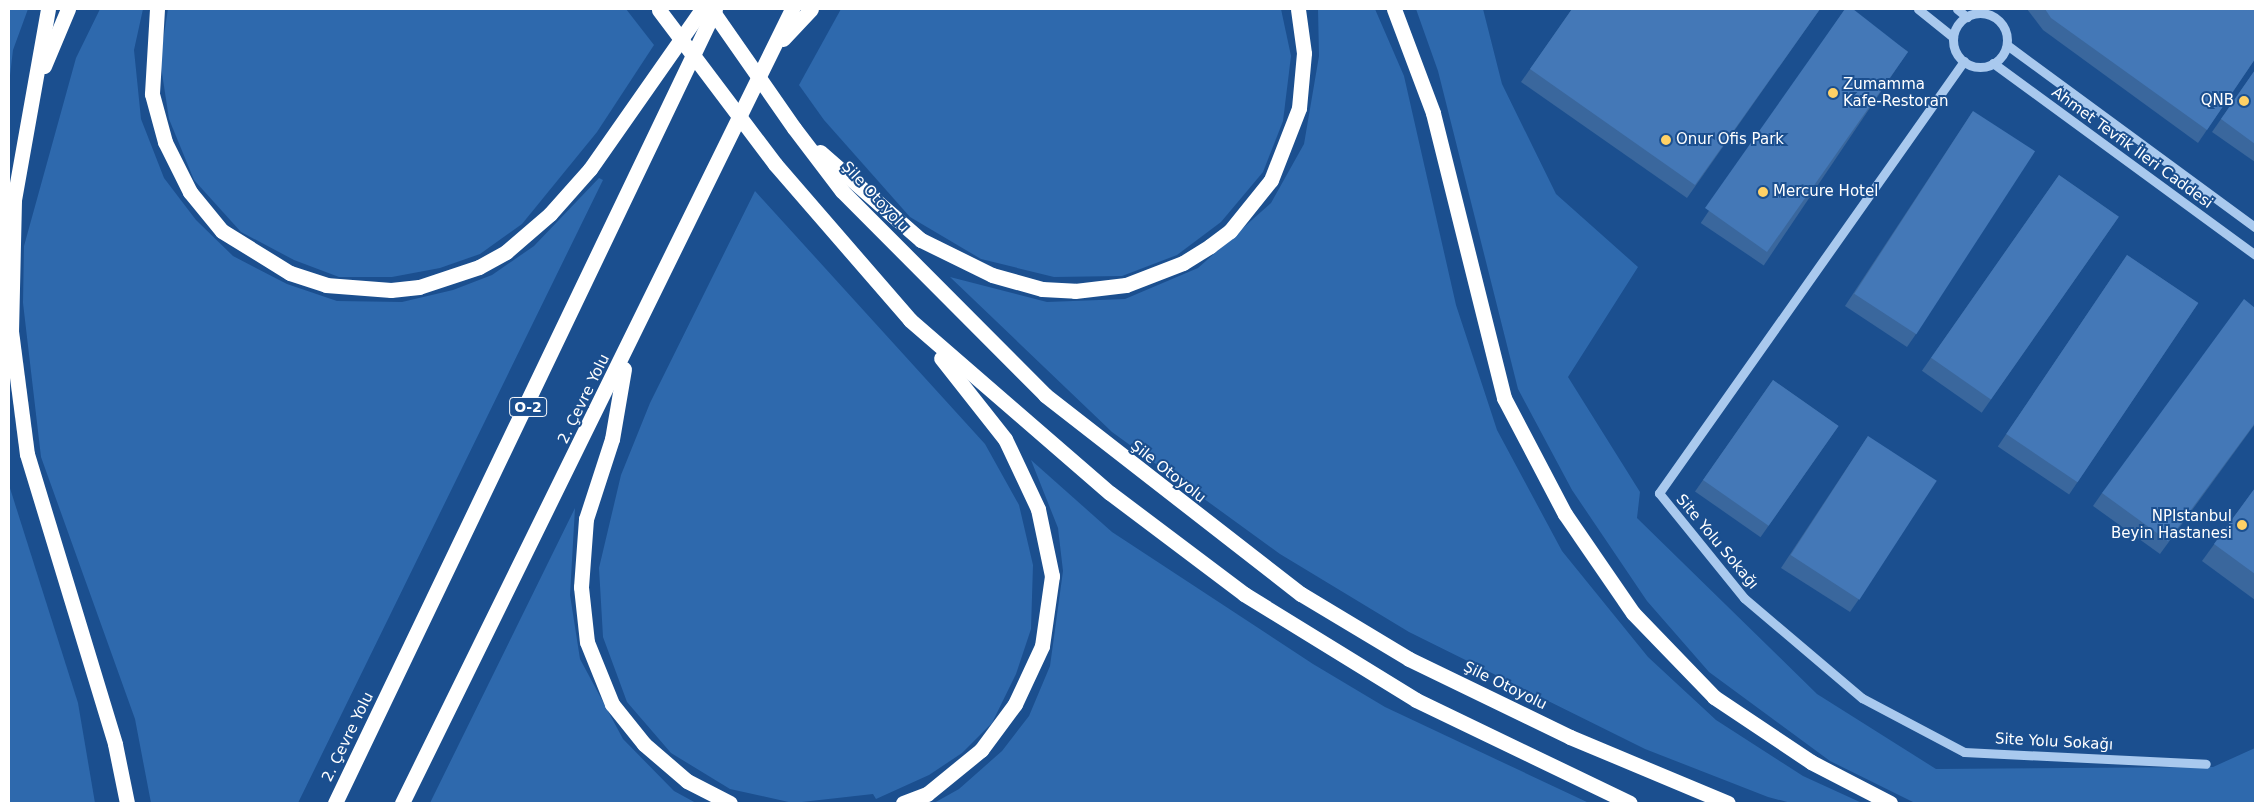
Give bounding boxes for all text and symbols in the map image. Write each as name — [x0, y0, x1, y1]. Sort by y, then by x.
place label: Zumamma Kafe-Restoran — [1843, 75, 1948, 110]
street label: Ahmet Tevfik İleri Caddesi — [2048, 83, 2216, 213]
marker: Zumamma Kafe-Restoran — [1827, 87, 1839, 99]
place label: QNB — [2201, 92, 2234, 110]
marker: QNB — [2238, 95, 2250, 107]
place label: Onur Ofis Park — [1676, 131, 1784, 149]
marker: Onur Ofis Park — [1660, 134, 1672, 146]
street label: Şile Otoyolu — [838, 158, 912, 236]
place label: Mercure Hotel — [1773, 183, 1878, 201]
marker: Mercure Hotel — [1757, 186, 1769, 198]
street label: 2. Çevre Yolu — [555, 351, 613, 447]
road number: O-2 — [508, 396, 548, 418]
street label: Şile Otoyolu — [1127, 437, 1209, 507]
street label: Site Yolu Sokağı — [1672, 491, 1762, 593]
place label: NPIstanbul Beyin Hastanesi — [2111, 507, 2232, 542]
marker: NPIstanbul Beyin Hastanesi — [2236, 519, 2248, 531]
street label: Şile Otoyolu — [1460, 658, 1550, 714]
street label: 2. Çevre Yolu — [319, 689, 377, 785]
street label: Site Yolu Sokağı — [1994, 730, 2114, 754]

